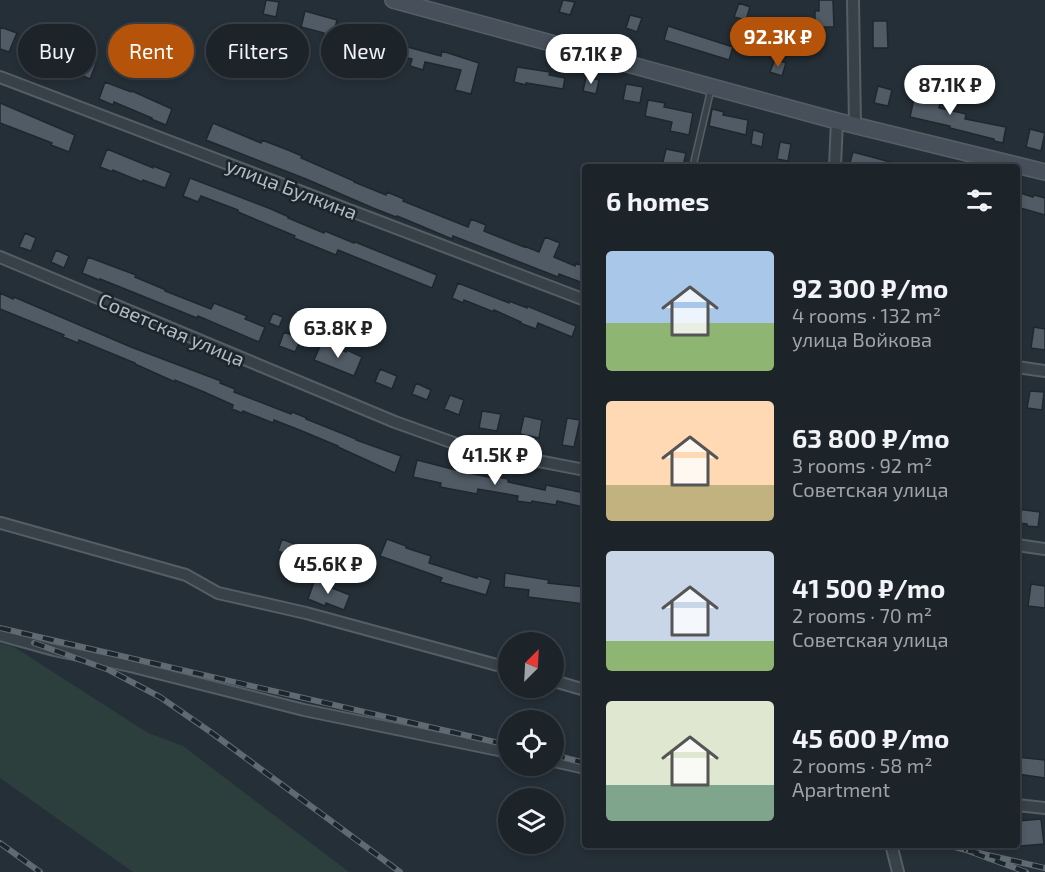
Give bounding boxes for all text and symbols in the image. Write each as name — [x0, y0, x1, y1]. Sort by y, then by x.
pin: 92.3K ₽ — [723, 17, 833, 68]
chip: Buy — [18, 24, 96, 78]
chip: Rent — [108, 24, 194, 78]
chip: Filters — [206, 24, 309, 78]
chip: New — [321, 24, 407, 78]
text: 92.3K ₽ — [744, 24, 812, 48]
pin: 67.1K ₽ — [536, 34, 646, 85]
text: 67.1K ₽ — [560, 41, 622, 65]
pin: 87.1K ₽ — [895, 65, 1005, 116]
text: 87.1K ₽ — [918, 72, 982, 96]
street label: улица Булкина — [223, 152, 361, 225]
icon: filters — [963, 184, 996, 217]
text: 6 homes — [606, 185, 709, 216]
text: 92 300 ₽/mo — [792, 272, 948, 303]
icon: home — [654, 275, 726, 347]
street label: Советская улица — [95, 287, 249, 372]
text: 4 rooms · 132 m² — [792, 303, 941, 327]
pin: 63.8K ₽ — [283, 308, 393, 359]
text: 63.8K ₽ — [303, 315, 373, 339]
text: улица Войкова — [792, 327, 932, 351]
text: 63 800 ₽/mo — [792, 422, 949, 453]
icon: home — [654, 425, 726, 497]
pin: 41.5K ₽ — [440, 435, 550, 486]
text: 41.5K ₽ — [462, 442, 528, 466]
text: 3 rooms · 92 m² — [792, 453, 932, 477]
text: Советская улица — [792, 477, 949, 501]
pin: 45.6K ₽ — [273, 544, 383, 595]
text: 45.6K ₽ — [293, 551, 363, 575]
text: 41 500 ₽/mo — [792, 572, 945, 603]
icon: home — [654, 575, 726, 647]
text: 2 rooms · 70 m² — [792, 603, 932, 627]
text: Советская улица — [792, 627, 949, 651]
north arrow — [498, 632, 564, 698]
map controls — [498, 632, 564, 854]
button: locate — [498, 710, 564, 776]
text: 45 600 ₽/mo — [792, 722, 949, 753]
icon: home — [654, 725, 726, 797]
text: 2 rooms · 58 m² — [792, 753, 933, 777]
text: Apartment — [792, 777, 890, 801]
button: layers — [498, 788, 564, 854]

